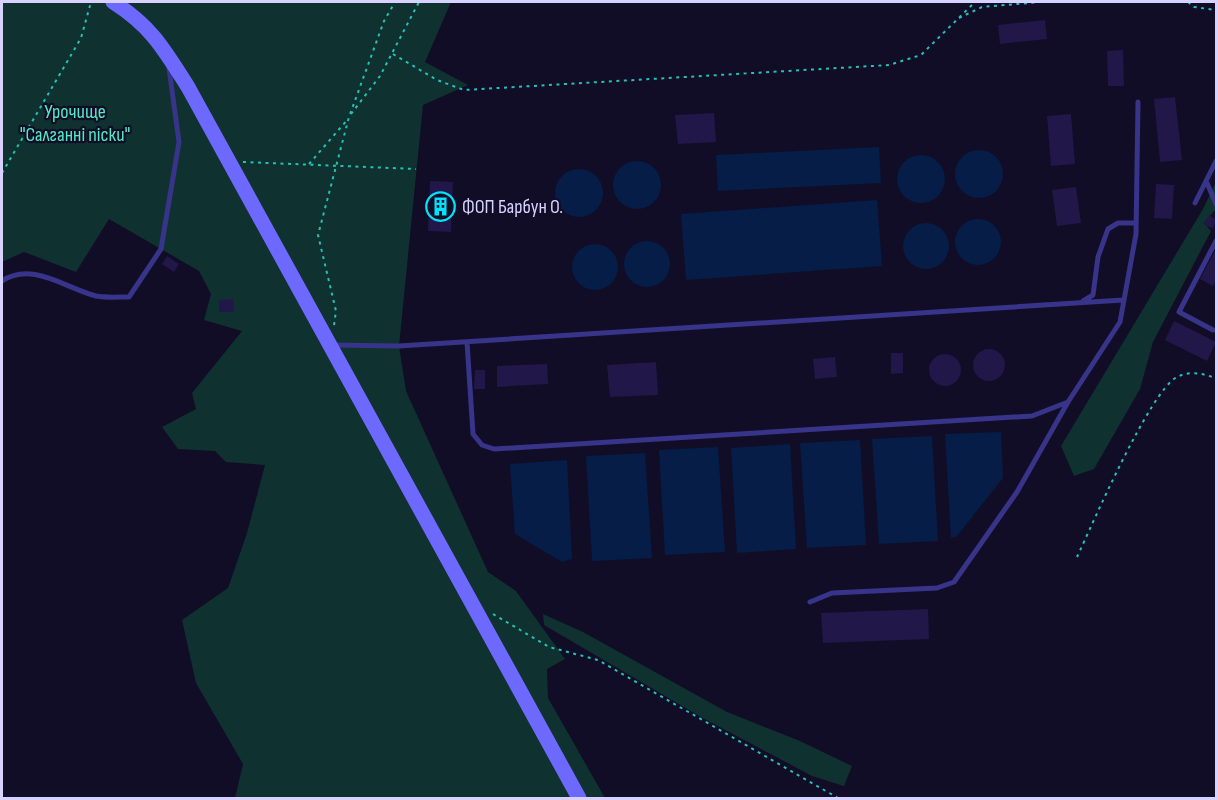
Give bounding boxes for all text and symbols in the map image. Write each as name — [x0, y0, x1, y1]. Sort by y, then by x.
park label: Урочище "Салганні піски" — [20, 100, 130, 147]
building icon: ФОП Барбун О. — [425, 190, 457, 222]
place label: ФОП Барбун О. — [462, 195, 563, 219]

